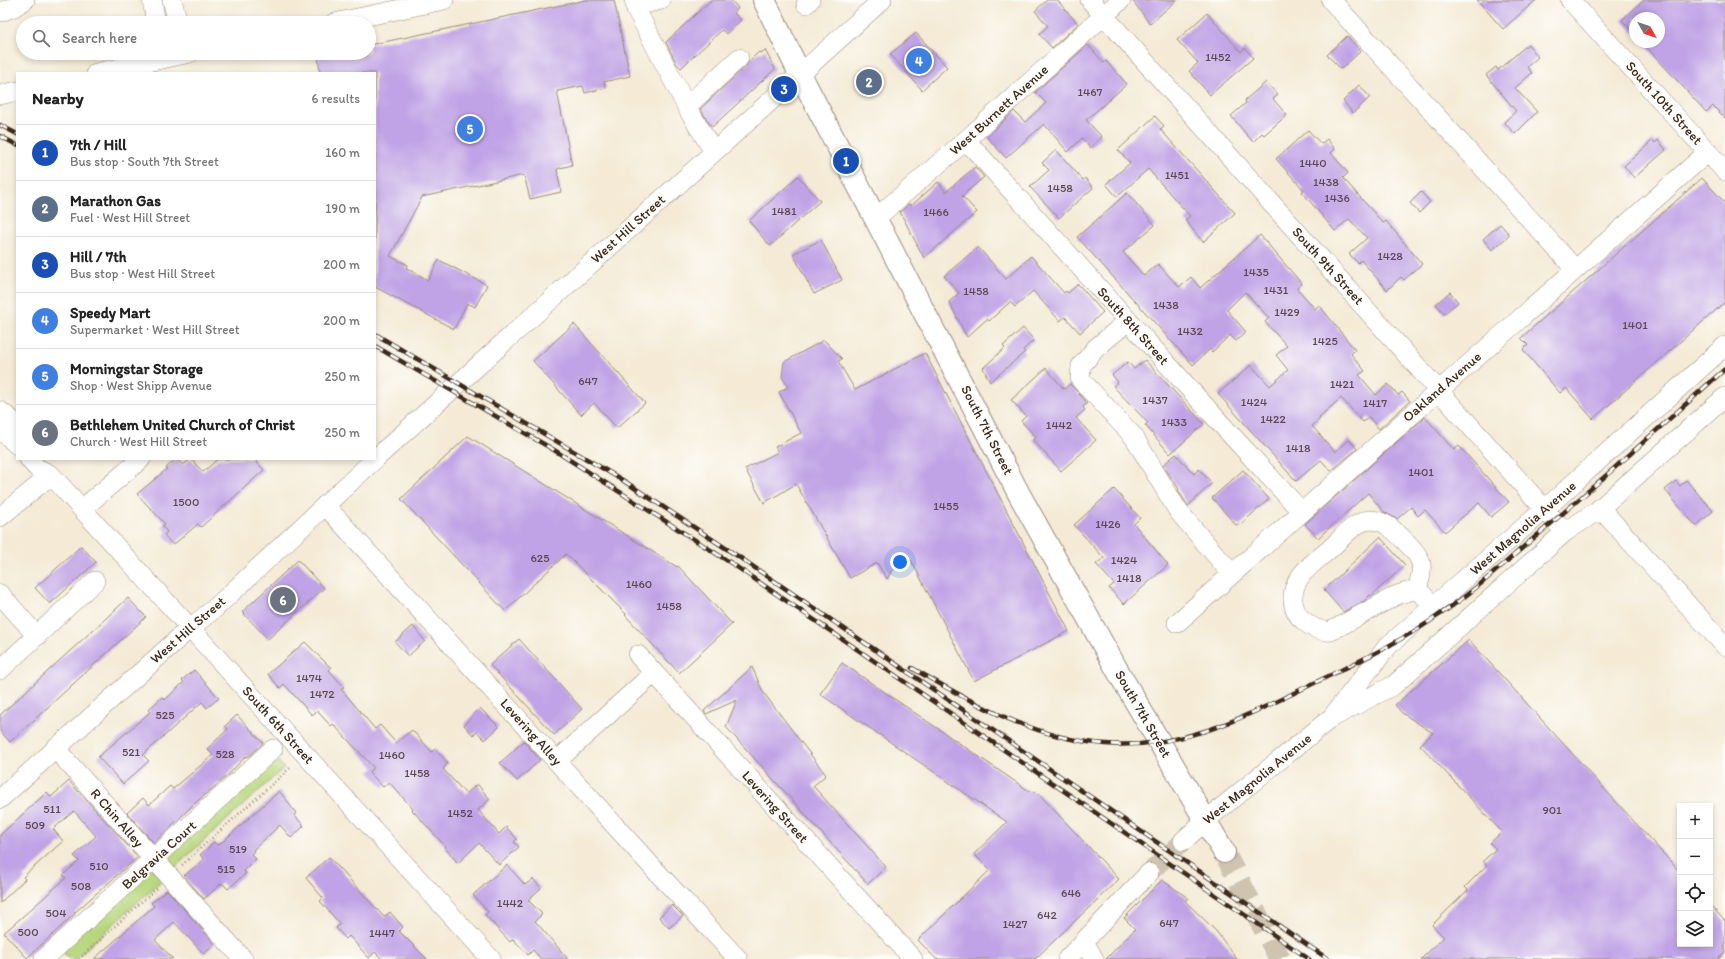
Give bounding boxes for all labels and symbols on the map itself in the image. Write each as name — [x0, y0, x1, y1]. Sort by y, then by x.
north arrow — [1629, 12, 1665, 48]
pin: 4 — [906, 46, 932, 76]
house number: 1452 — [1205, 50, 1231, 64]
street label: South 10th Street — [1622, 58, 1706, 148]
street label: West Burnett Avenue — [946, 61, 1052, 159]
pin: 2 — [856, 67, 882, 97]
pin: 3 — [771, 74, 797, 104]
house number: 1467 — [1077, 85, 1103, 99]
pin: 5 — [457, 114, 483, 144]
pin: 1 — [833, 146, 859, 176]
house number: 1440 — [1299, 156, 1327, 170]
house number: 1451 — [1165, 168, 1190, 182]
house number: 1438 — [1313, 175, 1339, 189]
house number: 1458 — [1047, 181, 1073, 195]
street label: West Hill Street — [587, 191, 669, 267]
house number: 1436 — [1324, 191, 1350, 205]
house number: 1481 — [772, 204, 797, 218]
house number: 1466 — [923, 205, 949, 219]
street label: South 9th Street — [1289, 224, 1367, 308]
house number: 1428 — [1377, 249, 1403, 263]
house number: 1435 — [1243, 265, 1269, 279]
street label: South 8th Street — [1094, 283, 1172, 369]
house number: 1431 — [1264, 283, 1289, 297]
house number: 1458 — [963, 284, 989, 298]
house number: 1438 — [1153, 298, 1179, 312]
house number: 1429 — [1274, 305, 1300, 319]
house number: 1401 — [1622, 318, 1648, 332]
house number: 1432 — [1177, 324, 1203, 338]
house number: 1425 — [1312, 334, 1338, 348]
street label: Oakland Avenue — [1399, 348, 1485, 426]
house number: 647 — [578, 374, 598, 388]
house number: 1421 — [1330, 377, 1355, 391]
street label: South 7th Street — [957, 382, 1017, 478]
house number: 1437 — [1142, 393, 1168, 407]
house number: 1424 — [1241, 395, 1267, 409]
house number: 1417 — [1363, 396, 1387, 410]
house number: 1422 — [1260, 412, 1286, 426]
house number: 1433 — [1161, 415, 1187, 429]
house number: 1442 — [1046, 418, 1073, 432]
house number: 1418 — [1286, 441, 1311, 455]
house number: 1401 — [1408, 465, 1434, 479]
street label: West Magnolia Avenue — [1466, 477, 1580, 579]
house number: 1500 — [173, 495, 199, 509]
house number: 1455 — [933, 499, 959, 513]
house number: 1426 — [1095, 517, 1121, 531]
house number: 625 — [531, 551, 549, 565]
your location — [890, 552, 910, 572]
house number: 1424 — [1111, 553, 1137, 567]
house number: 1418 — [1117, 571, 1142, 585]
house number: 1460 — [626, 577, 652, 591]
pin: 6 — [270, 585, 296, 615]
street label: West Hill Street — [147, 593, 229, 667]
house number: 1458 — [656, 599, 682, 613]
street label: South 7th Street — [1111, 667, 1175, 761]
house number: 1474 — [296, 671, 322, 685]
street label: South 6th Street — [239, 683, 317, 767]
house number: 1472 — [309, 687, 335, 701]
street label: Levering Alley — [497, 695, 566, 769]
house number: 525 — [156, 708, 174, 722]
street label: West Magnolia Avenue — [1199, 730, 1315, 828]
house number: 521 — [122, 745, 141, 759]
house number: 528 — [215, 747, 235, 761]
house number: 1460 — [379, 748, 405, 762]
house number: 1458 — [404, 766, 430, 780]
street label: Levering Street — [738, 767, 812, 847]
street label: R Chin Alley — [87, 785, 147, 851]
house number: 511 — [43, 802, 61, 816]
house number: 901 — [1542, 803, 1562, 817]
house number: 1452 — [447, 806, 473, 820]
street label: Belgravia Court — [118, 817, 200, 893]
house number: 509 — [25, 818, 45, 832]
house number: 519 — [229, 842, 247, 856]
house number: 510 — [89, 859, 109, 873]
house number: 515 — [217, 862, 235, 876]
house number: 508 — [71, 879, 92, 893]
house number: 646 — [1061, 886, 1081, 900]
house number: 1442 — [497, 896, 524, 910]
house number: 504 — [46, 906, 66, 920]
house number: 642 — [1037, 908, 1058, 922]
house number: 647 — [1159, 916, 1179, 930]
house number: 1427 — [1002, 917, 1028, 931]
house number: 500 — [17, 925, 39, 939]
house number: 1447 — [369, 926, 395, 940]

